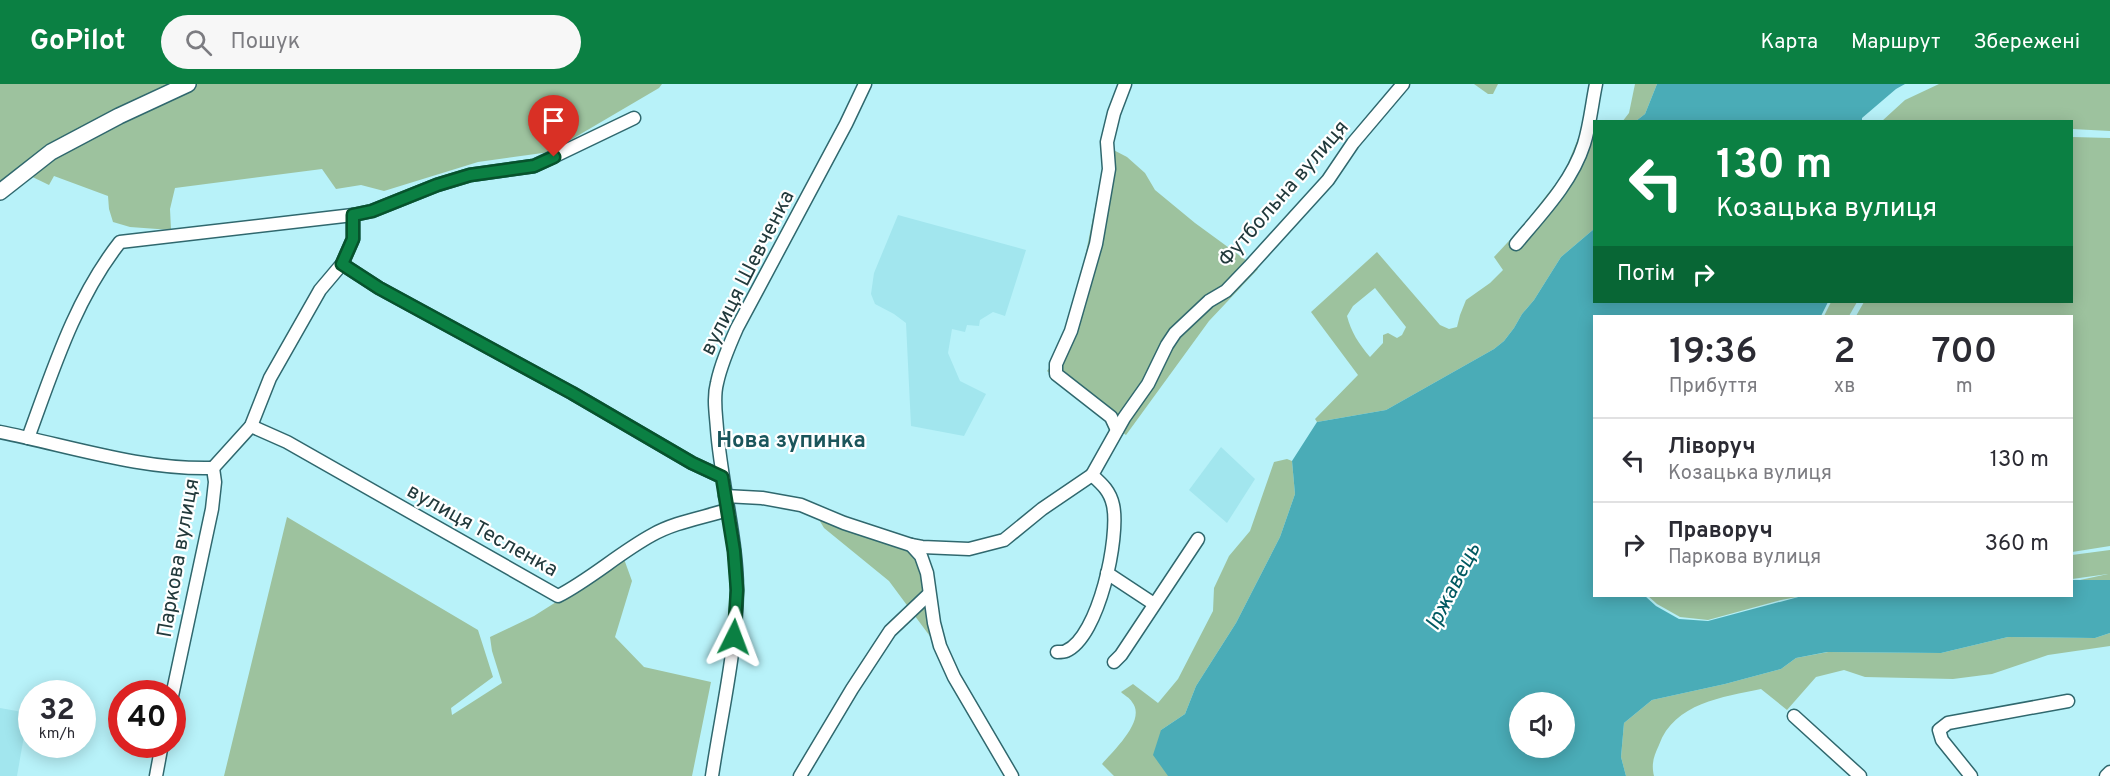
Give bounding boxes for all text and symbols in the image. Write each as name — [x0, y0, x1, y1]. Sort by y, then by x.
search box — [161, 15, 581, 69]
text: GoPilot — [30, 24, 125, 60]
icon: search — [182, 26, 215, 59]
text: Пошук — [230, 29, 300, 56]
text: Карта — [1761, 29, 1818, 56]
text: Маршрут — [1851, 29, 1940, 56]
text: Збережені — [1973, 29, 2080, 56]
pin — [528, 95, 579, 157]
icon: arrive — [537, 104, 570, 137]
street label: Футбольна вулиця — [1213, 115, 1355, 273]
text: 130 m — [1716, 140, 1832, 193]
icon: left — [1617, 144, 1695, 222]
street label: вулиця Шевченка — [695, 186, 801, 360]
text: Козацька вулиця — [1716, 192, 1937, 226]
icon: right — [1687, 258, 1720, 291]
text: Потім — [1617, 261, 1675, 288]
text: 19:36 — [1669, 330, 1757, 376]
text: 2 — [1834, 330, 1856, 376]
text: 700 — [1931, 330, 1997, 376]
text: Прибуття — [1669, 374, 1758, 400]
text: хв — [1834, 374, 1855, 400]
text: m — [1956, 374, 1973, 400]
district label: Нова зупинка — [716, 428, 866, 455]
text: Ліворуч — [1668, 434, 1756, 461]
icon: left — [1617, 444, 1650, 477]
text: 130 m — [1990, 447, 2049, 474]
text: Козацька вулиця — [1668, 461, 1832, 487]
street label: Паркова вулиця — [152, 476, 206, 640]
street label: вулиця Тесленка — [402, 478, 562, 584]
text: Праворуч — [1668, 518, 1773, 545]
icon: right — [1617, 528, 1650, 561]
text: 360 m — [1985, 531, 2049, 558]
water label: Іржавець — [1420, 539, 1488, 635]
text: Паркова вулиця — [1668, 545, 1821, 571]
position arrow — [702, 605, 766, 669]
speed limit sign: 40 — [108, 680, 186, 758]
map controls — [1509, 692, 1575, 758]
button: sound — [1509, 692, 1575, 758]
text: 32 — [39, 693, 75, 730]
text: km/h — [39, 725, 75, 744]

